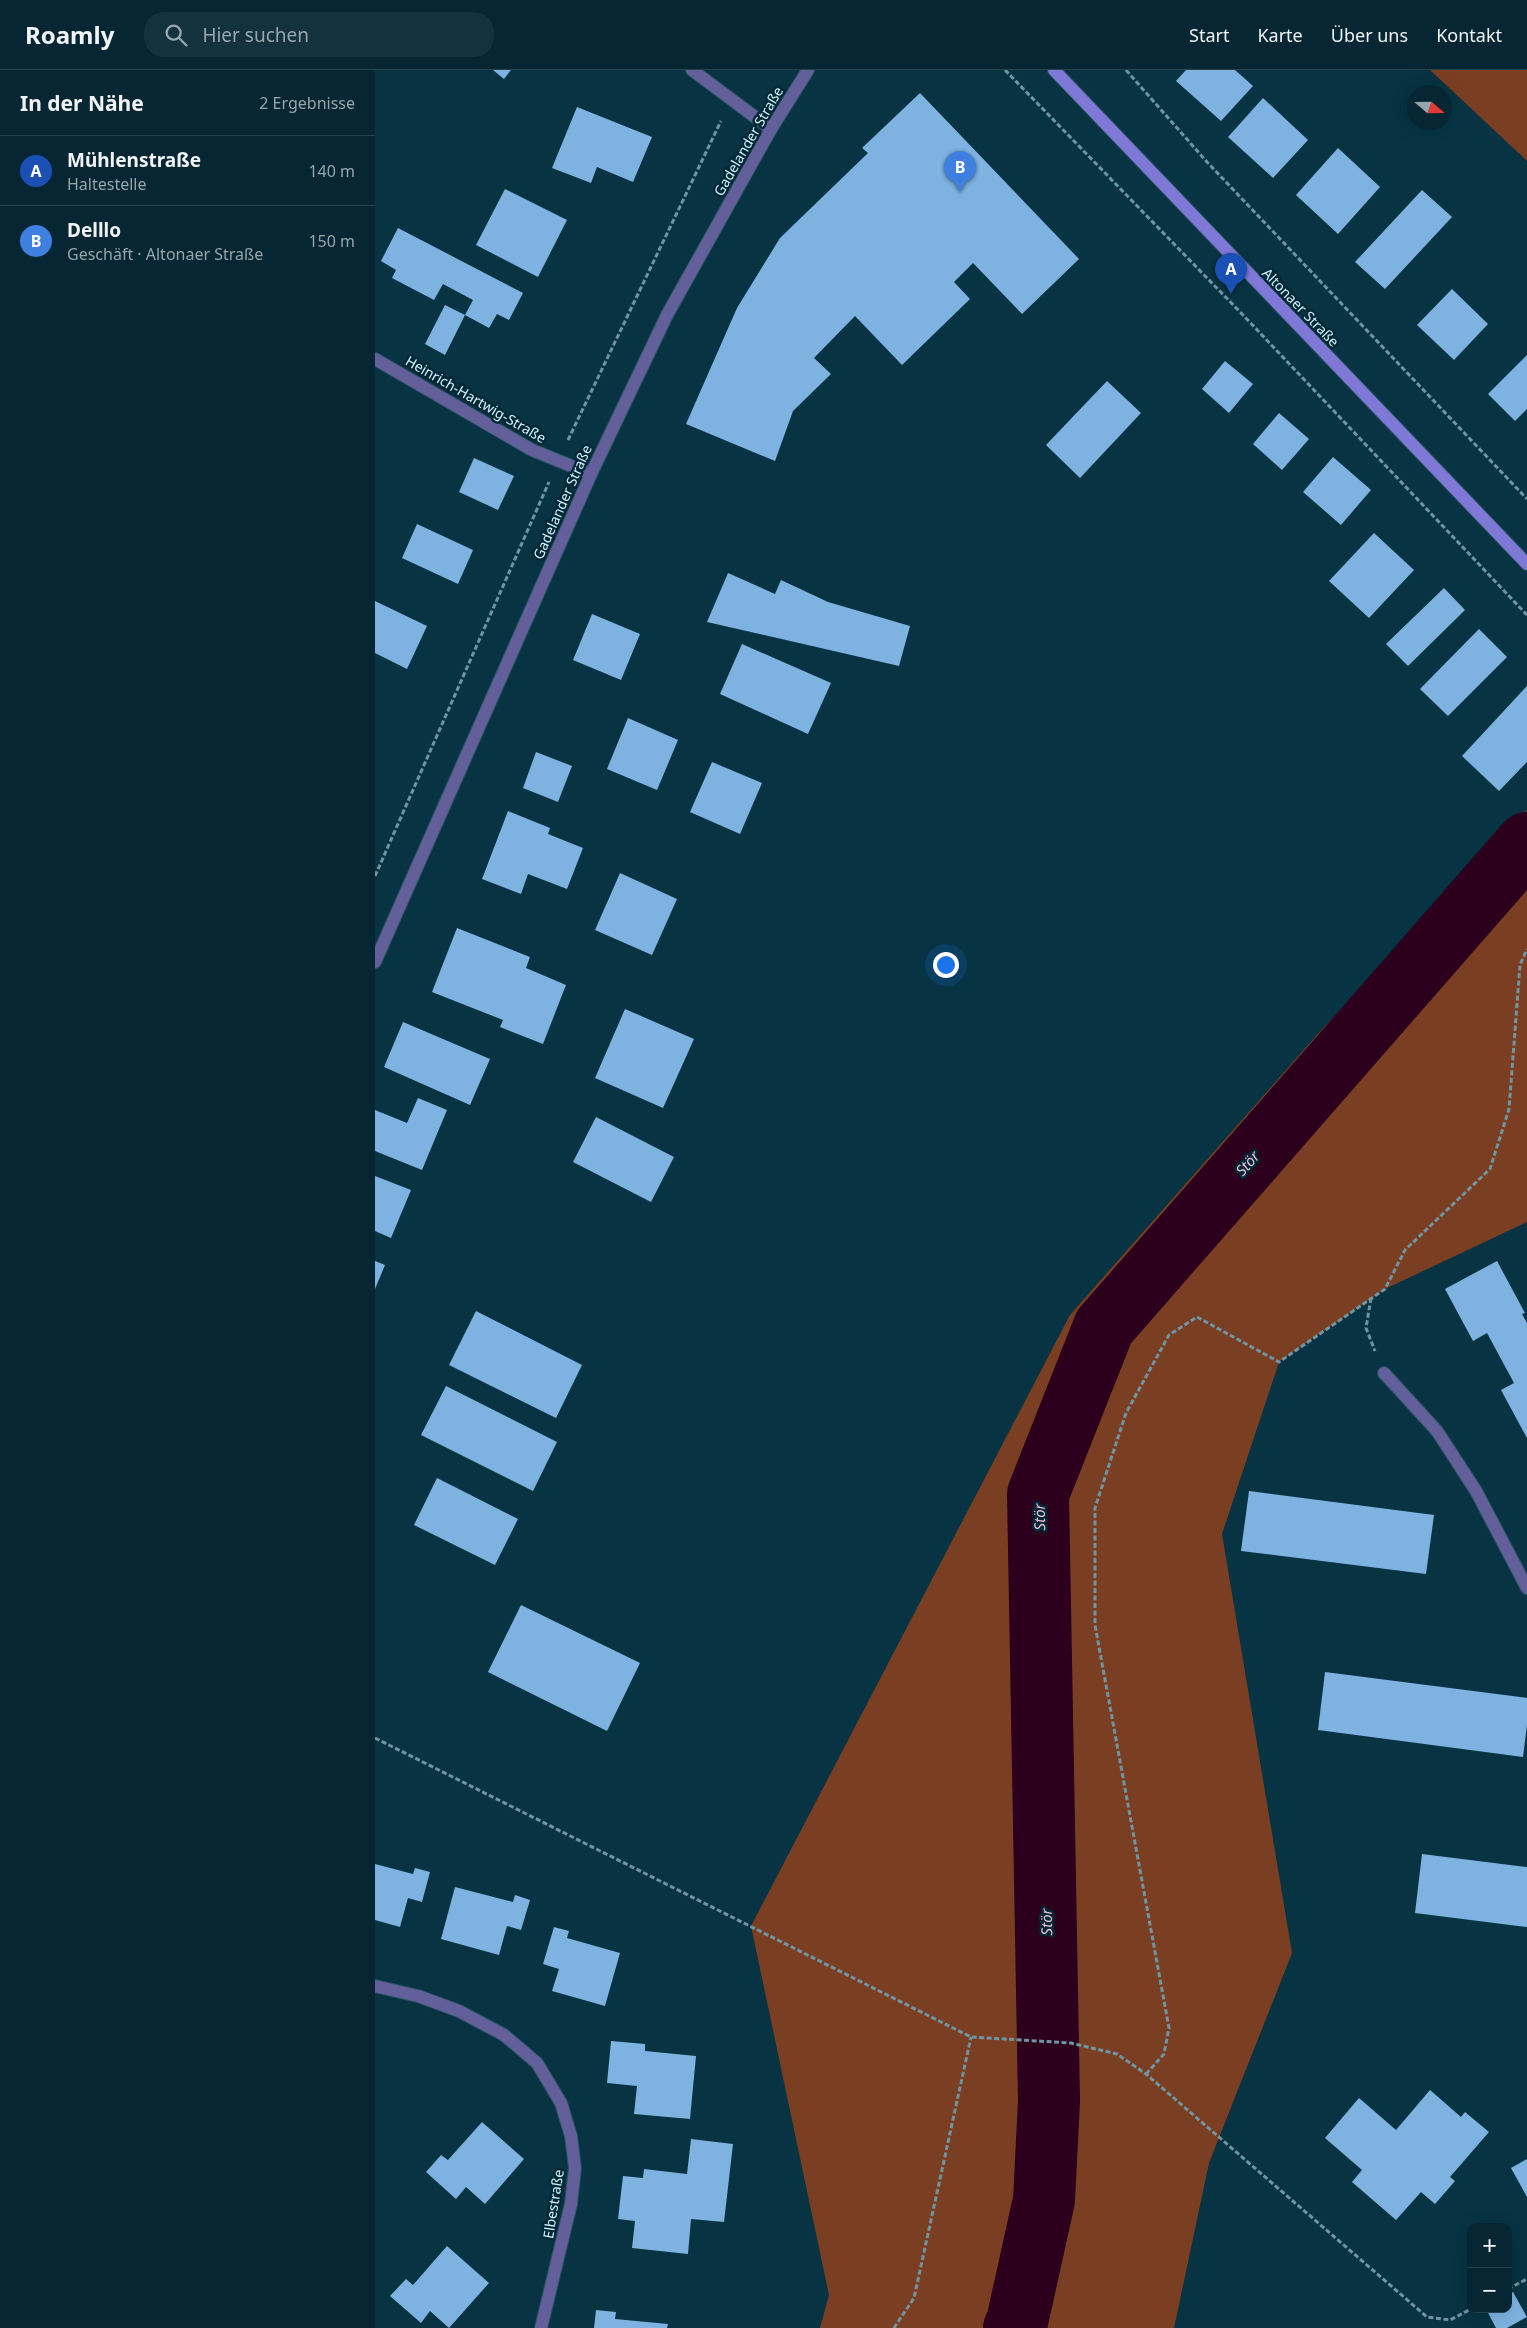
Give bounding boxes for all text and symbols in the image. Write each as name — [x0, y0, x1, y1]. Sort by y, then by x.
search box — [144, 12, 494, 57]
text: Roamly — [25, 18, 114, 51]
icon: search — [162, 21, 190, 49]
text: Hier suchen — [202, 22, 309, 48]
text: Start — [1189, 23, 1229, 47]
text: Karte — [1257, 23, 1303, 47]
text: Über uns — [1331, 23, 1408, 47]
text: Kontakt — [1436, 23, 1502, 47]
street label: Gadelander Straße — [709, 83, 787, 199]
north arrow — [1407, 85, 1452, 130]
text: In der Nähe — [20, 89, 144, 117]
text: 2 Ergebnisse — [259, 92, 355, 114]
text: Mühlenstraße — [67, 147, 201, 173]
pin: B — [944, 151, 976, 192]
text: A — [30, 160, 42, 182]
text: 140 m — [308, 160, 355, 182]
text: Haltestelle — [67, 173, 147, 195]
text: Delllo — [67, 217, 121, 243]
text: B — [31, 230, 41, 252]
text: 150 m — [308, 230, 355, 252]
text: Geschäft · Altonaer Straße — [67, 243, 263, 265]
pin: A — [1215, 253, 1247, 294]
street label: Altonaer Straße — [1258, 263, 1344, 351]
street label: Heinrich-Hartwig-Straße — [402, 351, 550, 447]
street label: Gadelander Straße — [528, 442, 596, 562]
your location — [933, 952, 959, 978]
water label: Stör — [1231, 1145, 1264, 1180]
water label: Stör — [1029, 1502, 1049, 1531]
water label: Stör — [1036, 1907, 1056, 1936]
street label: Elbestraße — [538, 2168, 568, 2240]
map controls — [1467, 2223, 1512, 2313]
button: + — [1467, 2223, 1512, 2268]
button: − — [1467, 2268, 1512, 2313]

